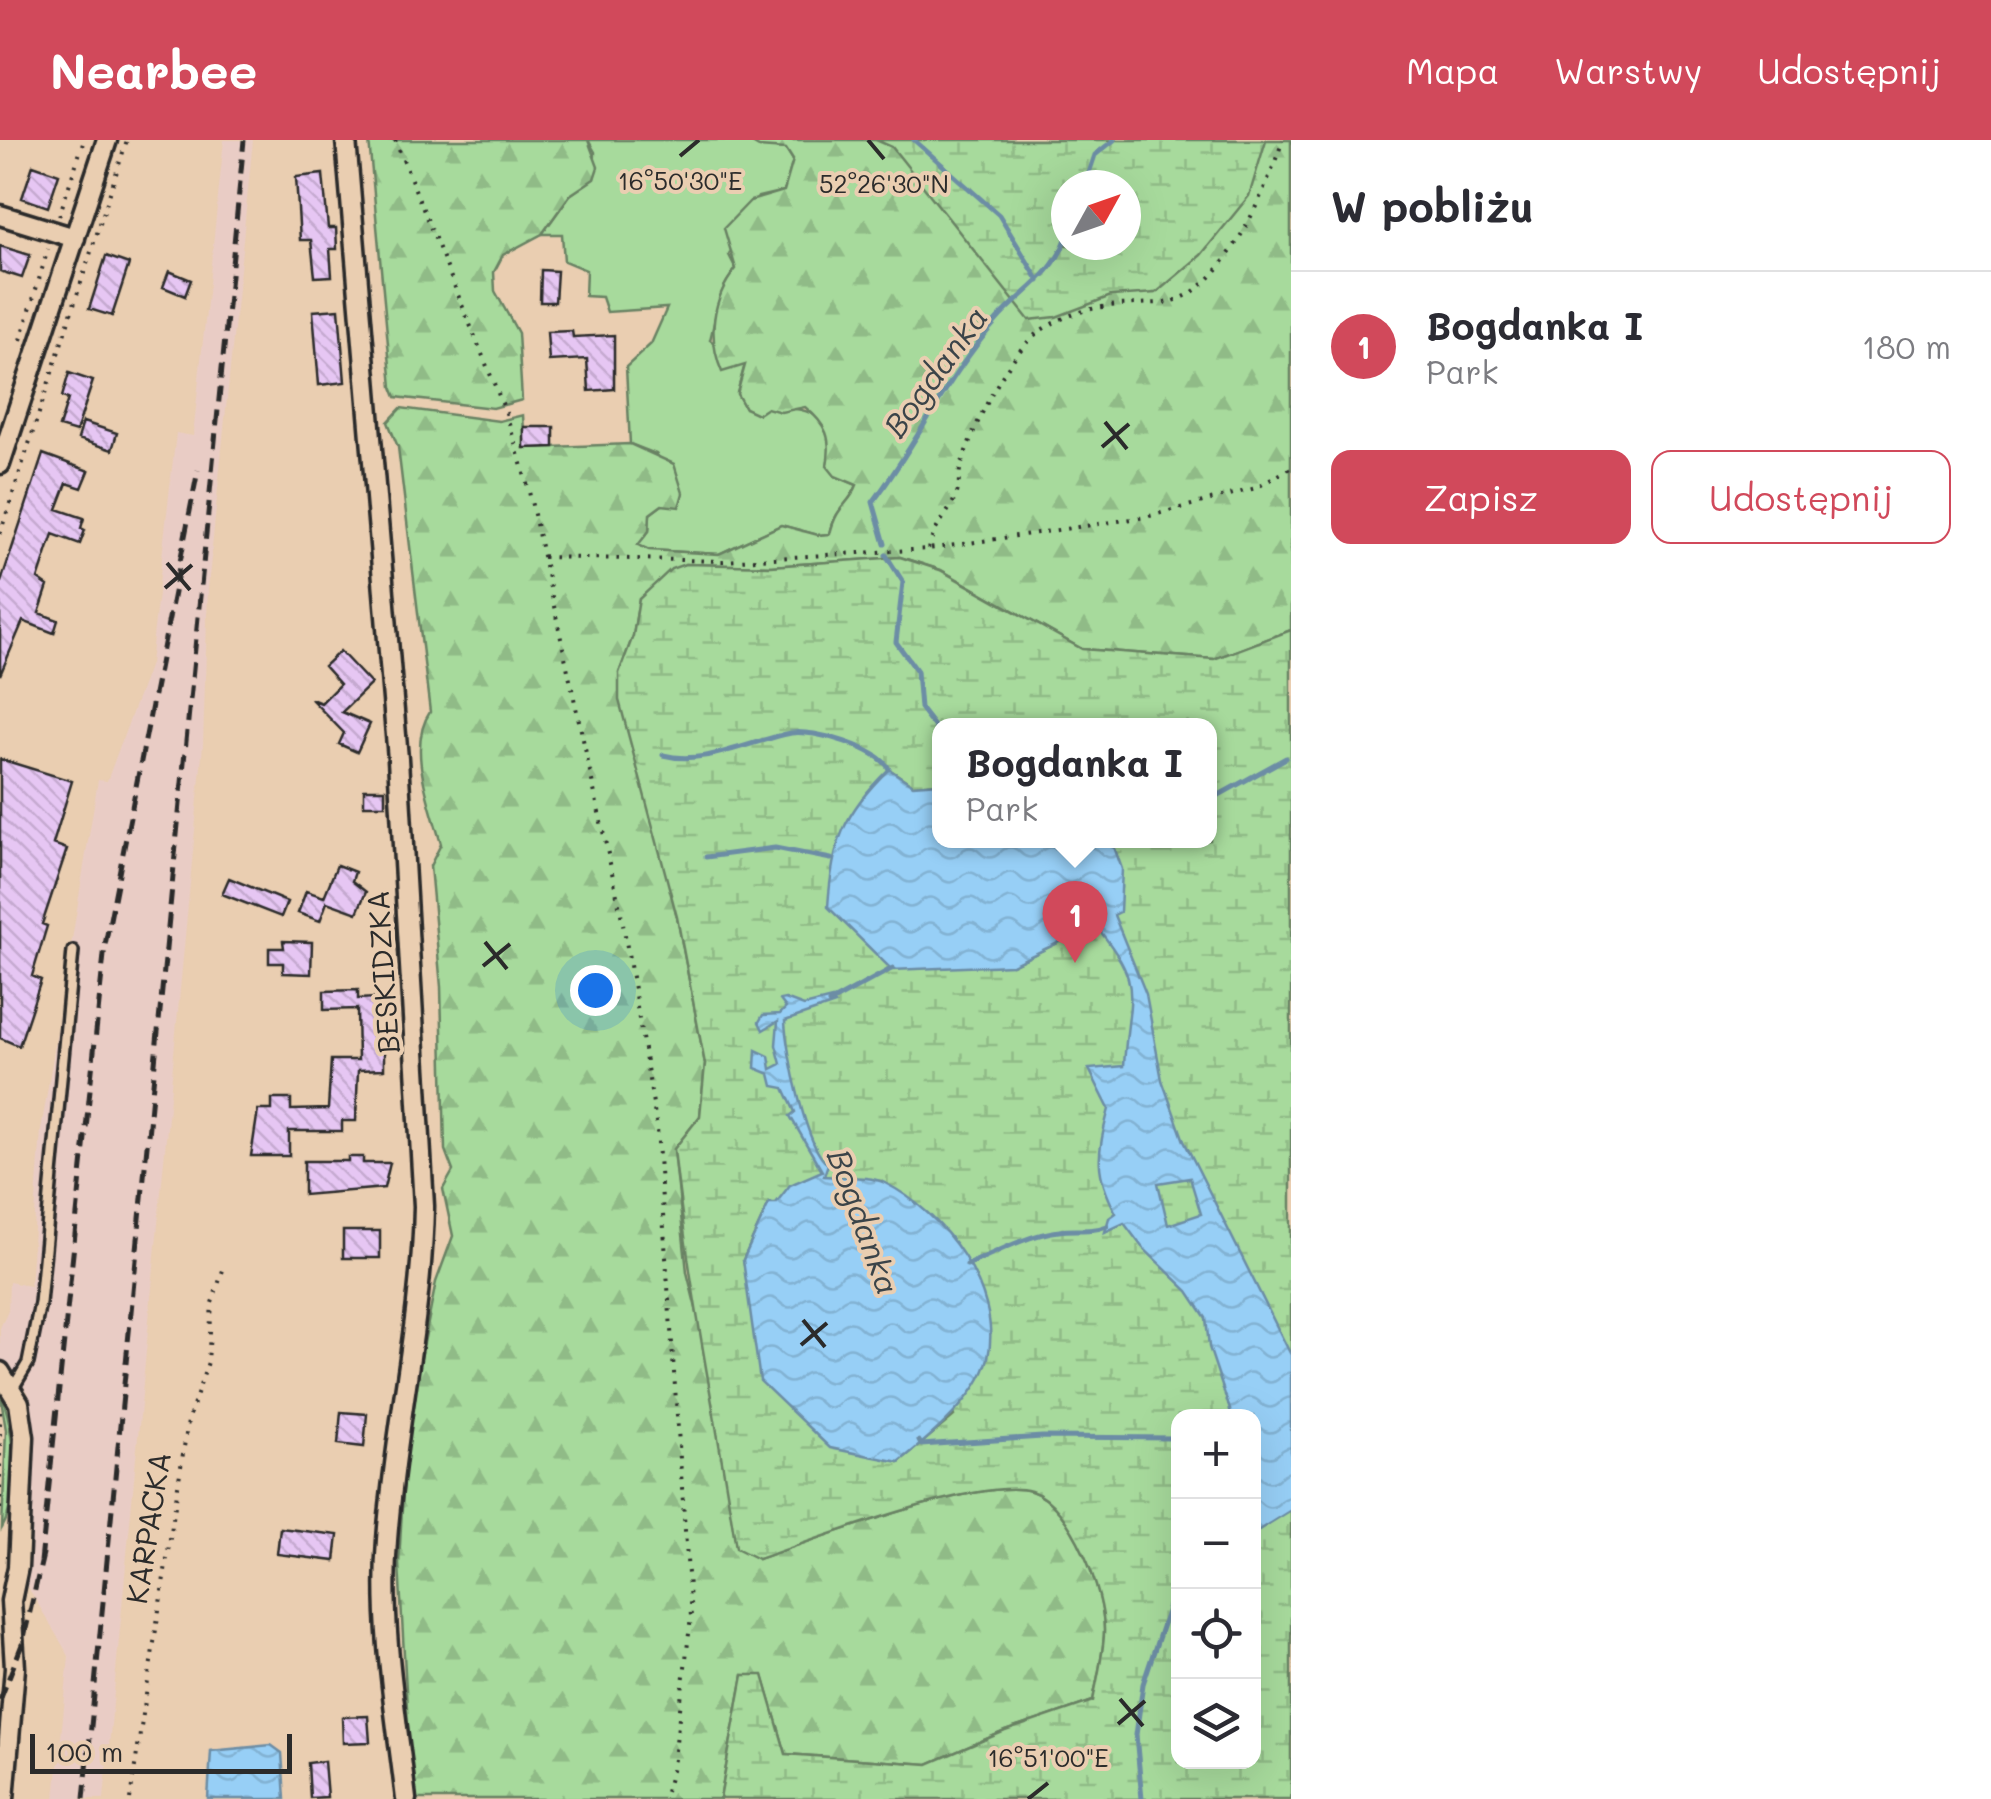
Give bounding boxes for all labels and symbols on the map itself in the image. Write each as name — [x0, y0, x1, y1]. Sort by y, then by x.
text: 16°50'30"E — [618, 164, 742, 196]
text: 52°26'30"N — [819, 167, 949, 199]
north arrow — [1051, 170, 1141, 260]
water label: Bogdanka — [873, 297, 996, 445]
pin: 1 — [1042, 880, 1108, 963]
street label: BESKIDZKA — [356, 889, 408, 1055]
your location — [570, 965, 621, 1016]
water label: Bogdanka — [819, 1143, 911, 1300]
street label: KARPACKA — [115, 1449, 179, 1607]
scale bar — [30, 1729, 292, 1774]
text: 16°51'00"E — [987, 1741, 1109, 1773]

